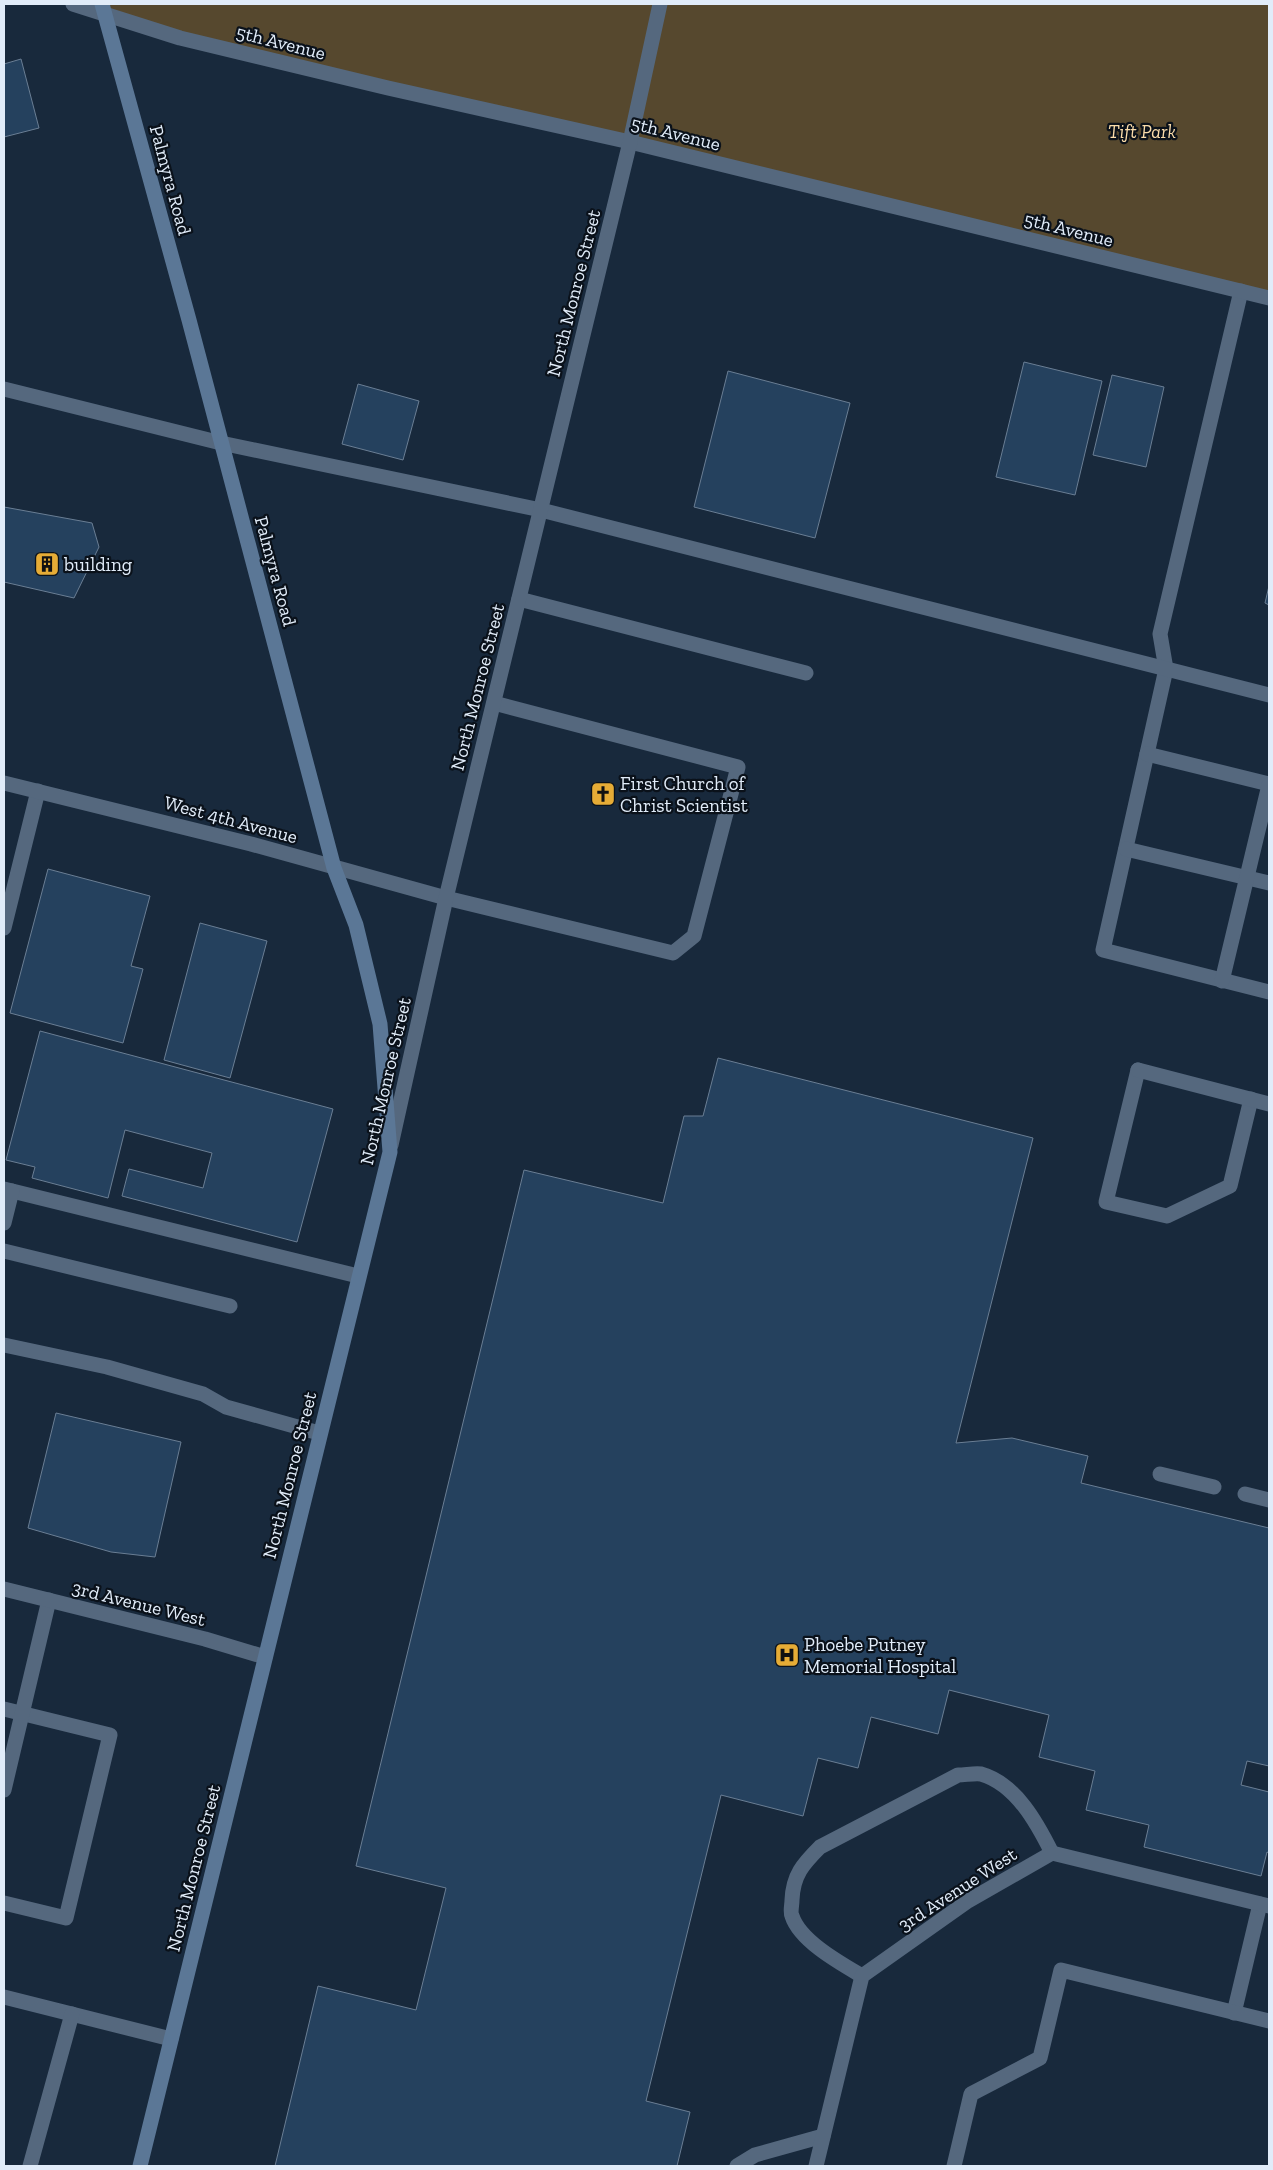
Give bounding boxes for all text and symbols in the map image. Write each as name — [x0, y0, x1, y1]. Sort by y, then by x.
street label: 5th Avenue — [234, 20, 328, 65]
street label: 5th Avenue — [629, 111, 723, 156]
park label: Tift Park — [1108, 120, 1176, 143]
street label: Palmyra Road — [145, 123, 196, 238]
street label: North Monroe Street — [542, 207, 605, 379]
street label: 5th Avenue — [1022, 207, 1116, 252]
street label: Palmyra Road — [250, 514, 301, 629]
building icon: building — [34, 551, 60, 577]
place label: building — [63, 553, 133, 576]
street label: North Monroe Street — [446, 601, 509, 773]
place label: First Church of Christ Scientist — [620, 772, 748, 817]
church icon: First Church of Christ Scientist — [590, 781, 616, 807]
street label: West 4th Avenue — [162, 791, 300, 848]
street label: North Monroe Street — [355, 995, 416, 1167]
street label: North Monroe Street — [258, 1389, 321, 1561]
street label: 3rd Avenue West — [70, 1576, 208, 1631]
place label: Phoebe Putney Memorial Hospital — [804, 1633, 956, 1678]
hospital icon: Phoebe Putney Memorial Hospital — [774, 1642, 800, 1668]
street label: North Monroe Street — [162, 1782, 225, 1954]
street label: 3rd Avenue West — [894, 1843, 1021, 1936]

